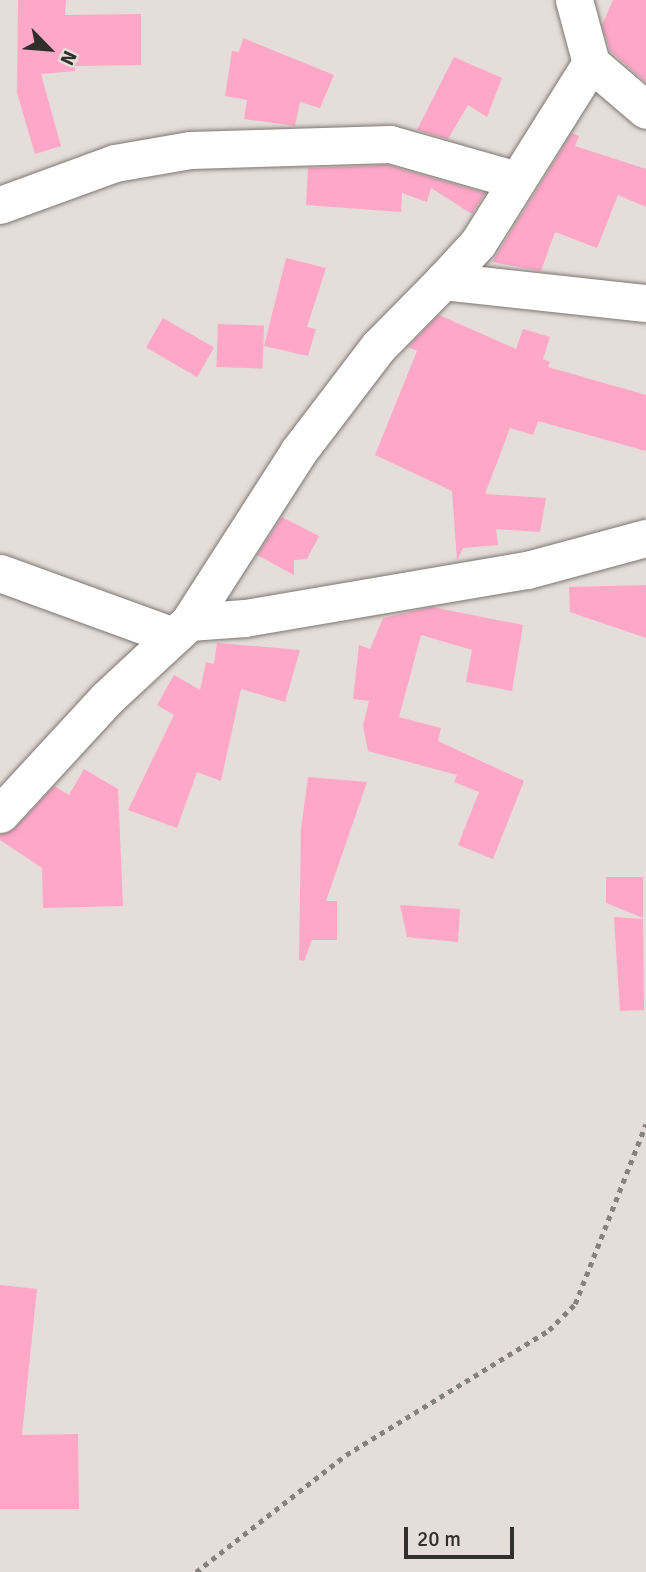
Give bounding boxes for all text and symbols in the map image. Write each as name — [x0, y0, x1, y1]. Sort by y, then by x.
north arrow — [14, 14, 84, 84]
text: N — [54, 47, 82, 69]
scale bar — [408, 1512, 518, 1556]
text: 20 m — [417, 1526, 461, 1552]

